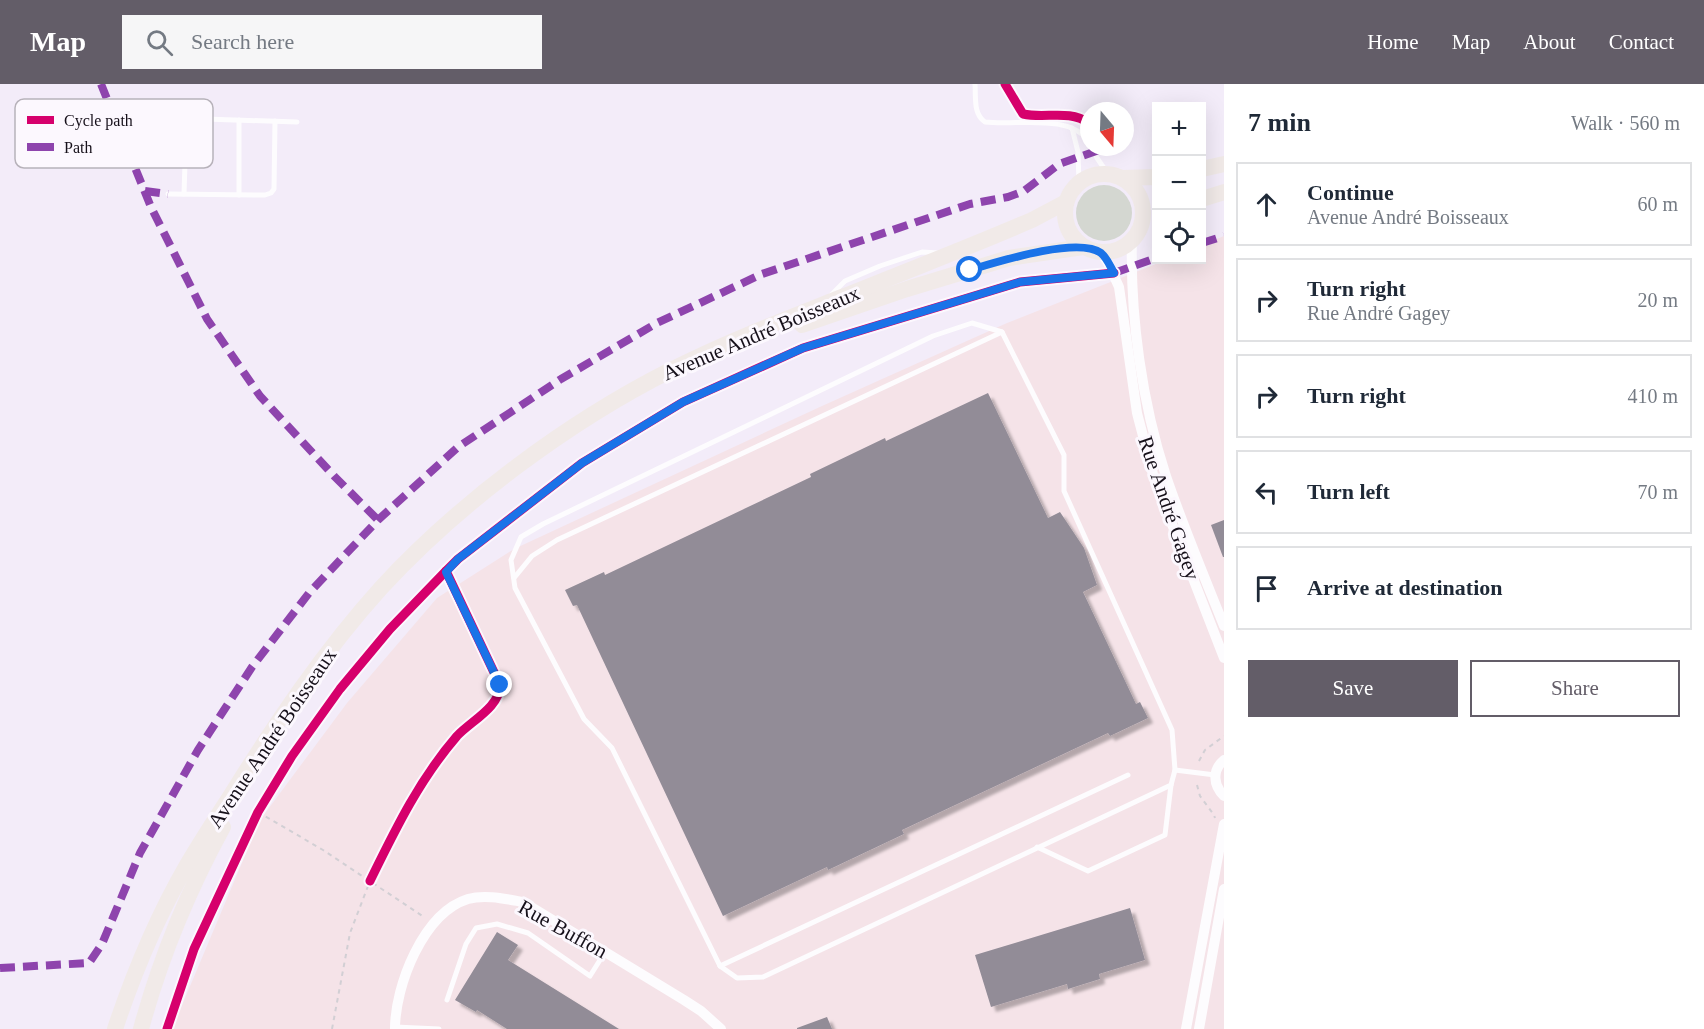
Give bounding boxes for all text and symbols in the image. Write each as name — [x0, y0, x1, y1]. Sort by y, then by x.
search box — [122, 15, 542, 69]
text: Map — [30, 26, 86, 57]
icon: search — [143, 26, 176, 59]
text: Search here — [191, 29, 294, 54]
text: Home — [1367, 30, 1419, 54]
text: Map — [1452, 30, 1490, 54]
text: About — [1523, 30, 1576, 54]
text: Contact — [1609, 30, 1674, 54]
legend — [15, 99, 213, 168]
north arrow — [1080, 102, 1134, 156]
map controls — [1152, 102, 1206, 264]
button: + — [1152, 102, 1206, 156]
text: 7 min — [1248, 108, 1311, 137]
text: Cycle path — [64, 112, 133, 130]
text: Walk · 560 m — [1571, 112, 1680, 134]
text: Path — [64, 139, 92, 156]
button: − — [1152, 156, 1206, 210]
text: Continue — [1307, 180, 1394, 205]
icon: ahead — [1250, 188, 1283, 221]
text: 60 m — [1637, 193, 1678, 215]
text: Avenue André Boisseaux — [1307, 206, 1509, 228]
button: locate — [1152, 210, 1206, 264]
route start — [956, 256, 982, 282]
text: Turn right — [1307, 276, 1406, 301]
street label: Avenue André Boisseaux — [659, 280, 864, 385]
icon: right — [1250, 284, 1283, 317]
text: 20 m — [1637, 289, 1678, 311]
text: Rue André Gagey — [1307, 302, 1450, 324]
icon: right — [1250, 380, 1283, 413]
text: Turn right — [1307, 383, 1406, 408]
text: 410 m — [1627, 385, 1678, 407]
street label: Rue André Gagey — [1133, 433, 1205, 584]
icon: left — [1250, 476, 1283, 509]
text: Turn left — [1307, 479, 1390, 504]
text: 70 m — [1637, 481, 1678, 503]
icon: arrive — [1250, 572, 1283, 605]
text: Arrive at destination — [1307, 575, 1503, 600]
street label: Avenue André Boisseaux — [203, 643, 341, 833]
button: Save — [1248, 660, 1458, 717]
button: Share — [1470, 660, 1680, 717]
route end — [486, 671, 512, 697]
street label: Rue Buffon — [514, 895, 612, 964]

